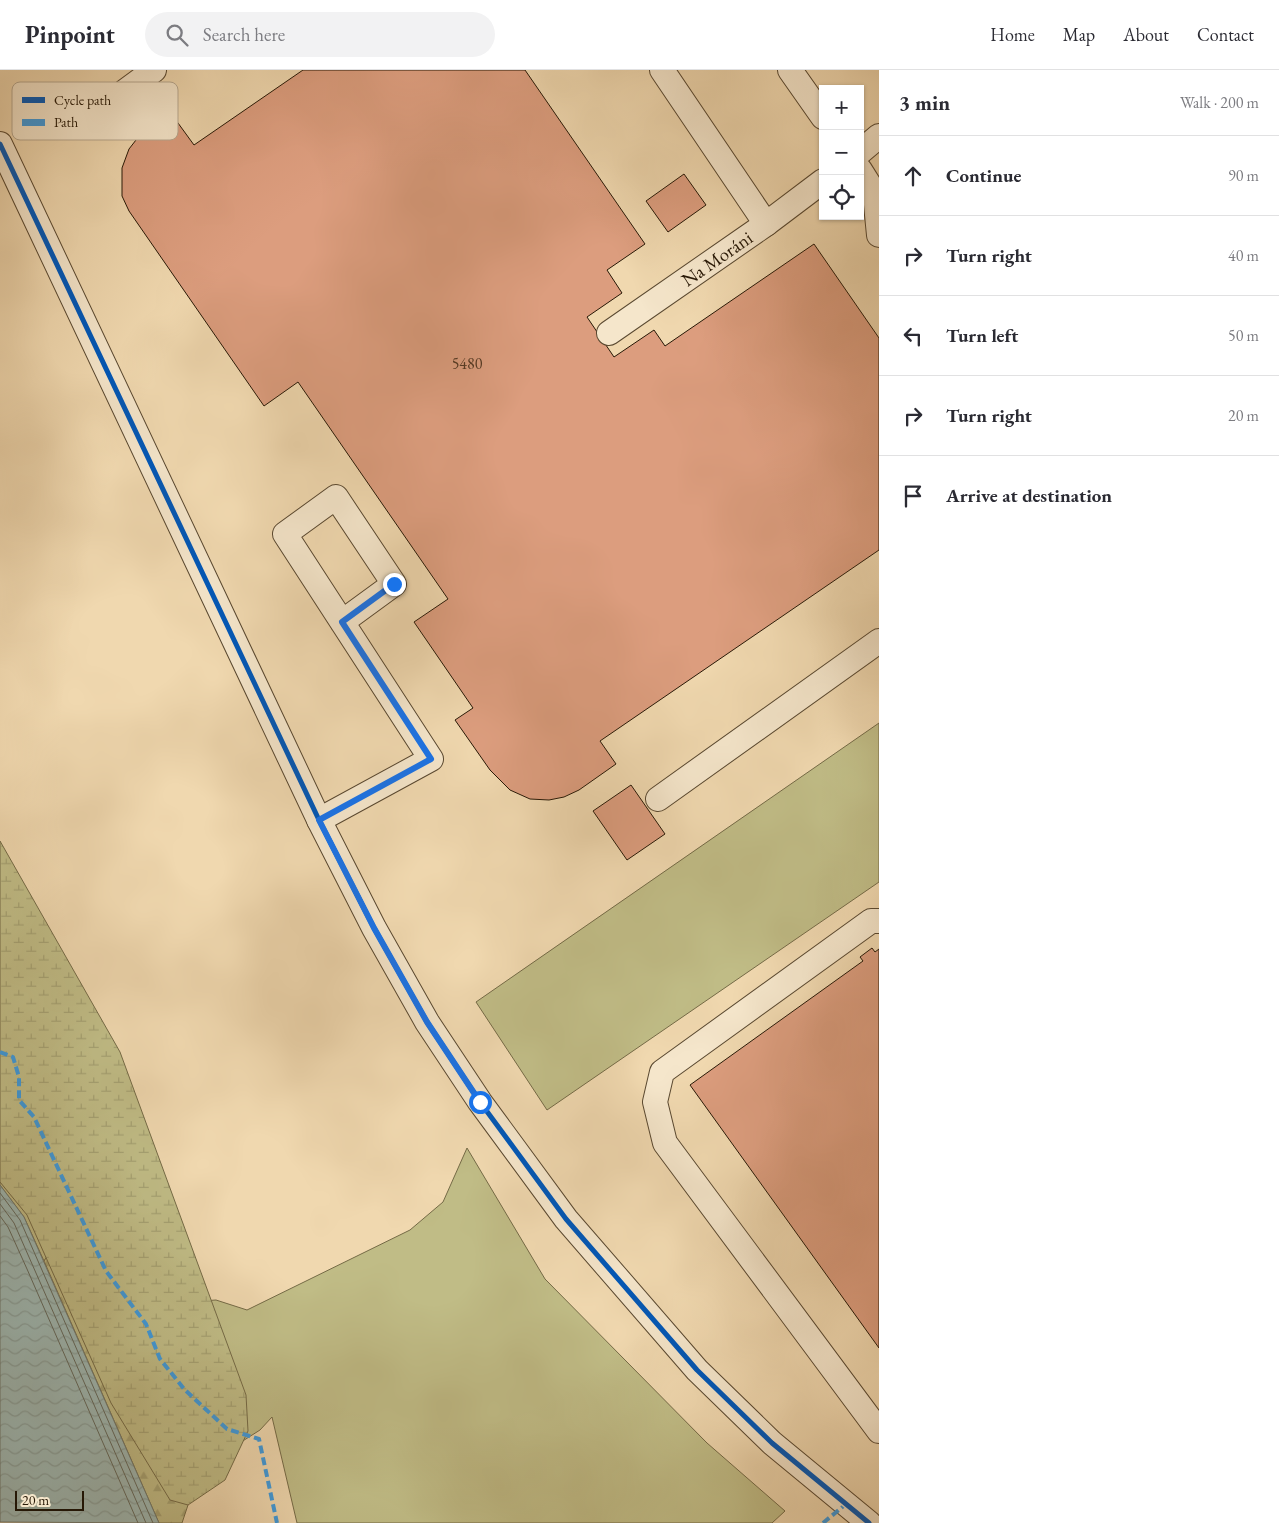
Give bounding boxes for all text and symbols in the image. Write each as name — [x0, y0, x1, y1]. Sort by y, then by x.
search box — [145, 12, 495, 57]
text: Pinpoint — [25, 19, 115, 50]
icon: search — [163, 21, 191, 49]
text: Search here — [203, 22, 285, 47]
text: Home — [990, 23, 1035, 46]
text: Map — [1063, 23, 1095, 46]
text: About — [1123, 23, 1169, 46]
text: Contact — [1197, 23, 1254, 46]
legend — [12, 82, 178, 140]
map controls — [819, 85, 864, 220]
button: + — [819, 85, 864, 130]
text: 3 min — [899, 89, 950, 116]
text: Cycle path — [54, 91, 111, 109]
text: Walk · 200 m — [1180, 92, 1259, 113]
text: Path — [54, 113, 78, 131]
button: − — [819, 130, 864, 175]
icon: ahead — [899, 162, 927, 190]
text: Continue — [946, 163, 1021, 188]
text: 90 m — [1228, 165, 1259, 186]
button: locate — [819, 175, 864, 220]
street label: Na Moráni — [676, 225, 758, 292]
icon: right — [899, 242, 927, 270]
text: Turn right — [946, 243, 1032, 268]
text: 40 m — [1228, 245, 1259, 266]
icon: left — [899, 322, 927, 350]
text: Turn left — [946, 323, 1018, 348]
text: 50 m — [1228, 325, 1259, 346]
house number: 5480 — [452, 353, 483, 374]
icon: right — [899, 402, 927, 430]
text: Turn right — [946, 403, 1032, 428]
text: 20 m — [1228, 405, 1259, 426]
icon: arrive — [899, 482, 927, 510]
text: Arrive at destination — [946, 483, 1112, 508]
route end — [383, 573, 406, 596]
route start — [469, 1091, 492, 1114]
scale bar — [15, 1488, 84, 1511]
text: 20 m — [22, 1491, 49, 1509]

